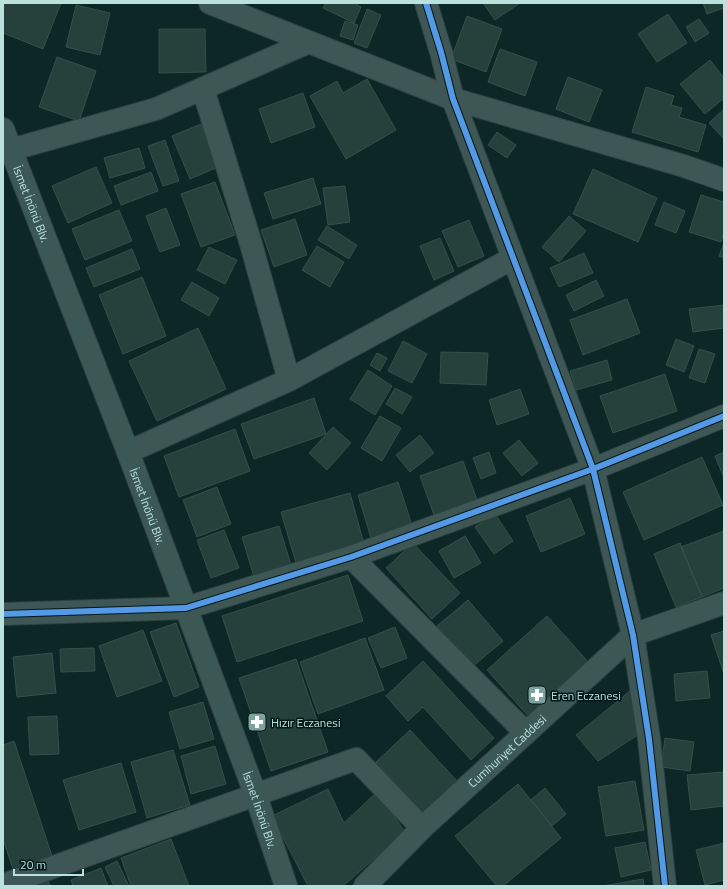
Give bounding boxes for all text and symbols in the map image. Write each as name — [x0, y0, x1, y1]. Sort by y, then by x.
street label: İsmet İnönü Blv. — [8, 162, 55, 245]
street label: İsmet İnönü Blv. — [125, 465, 171, 547]
pharmacy icon: Eren Eczanesi — [526, 684, 548, 706]
place label: Eren Eczanesi — [551, 686, 621, 705]
street label: Cumhuriyet Caddesi — [463, 710, 550, 792]
pharmacy icon: Hızır Eczanesi — [246, 711, 268, 733]
place label: Hızır Eczanesi — [271, 713, 341, 732]
street label: İsmet İnönü Blv. — [238, 768, 282, 851]
scale bar — [14, 851, 83, 877]
text: 20 m — [20, 855, 46, 874]

